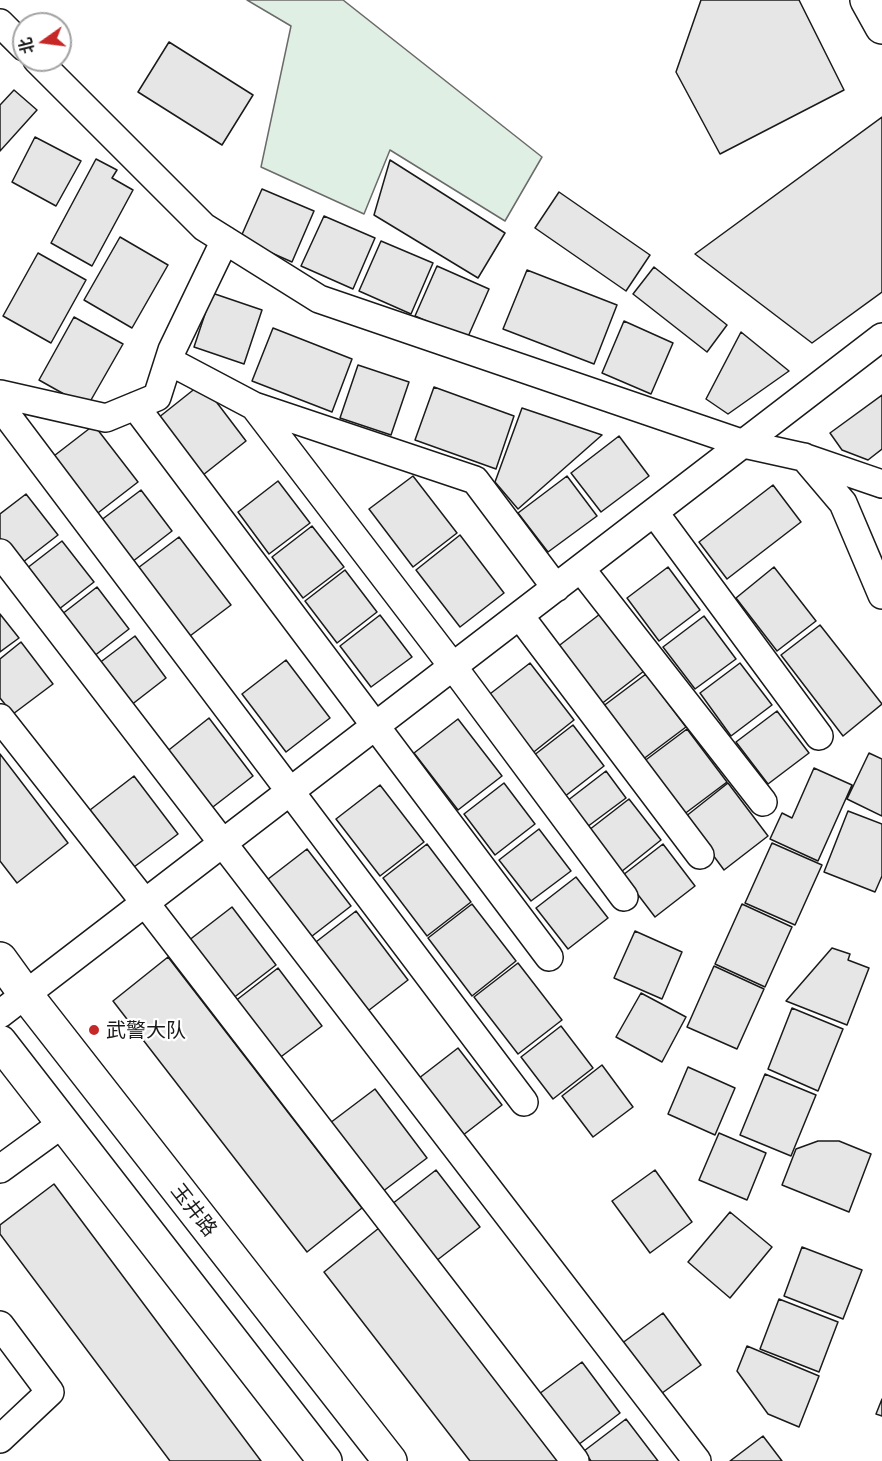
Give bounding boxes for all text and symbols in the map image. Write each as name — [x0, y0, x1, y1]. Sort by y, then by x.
north arrow — [12, 12, 72, 72]
text: 北 — [16, 36, 37, 56]
place label: 武警大队 — [106, 1018, 186, 1042]
marker: 武警大队 — [87, 1023, 101, 1037]
street label: 玉井路 — [166, 1179, 222, 1241]

